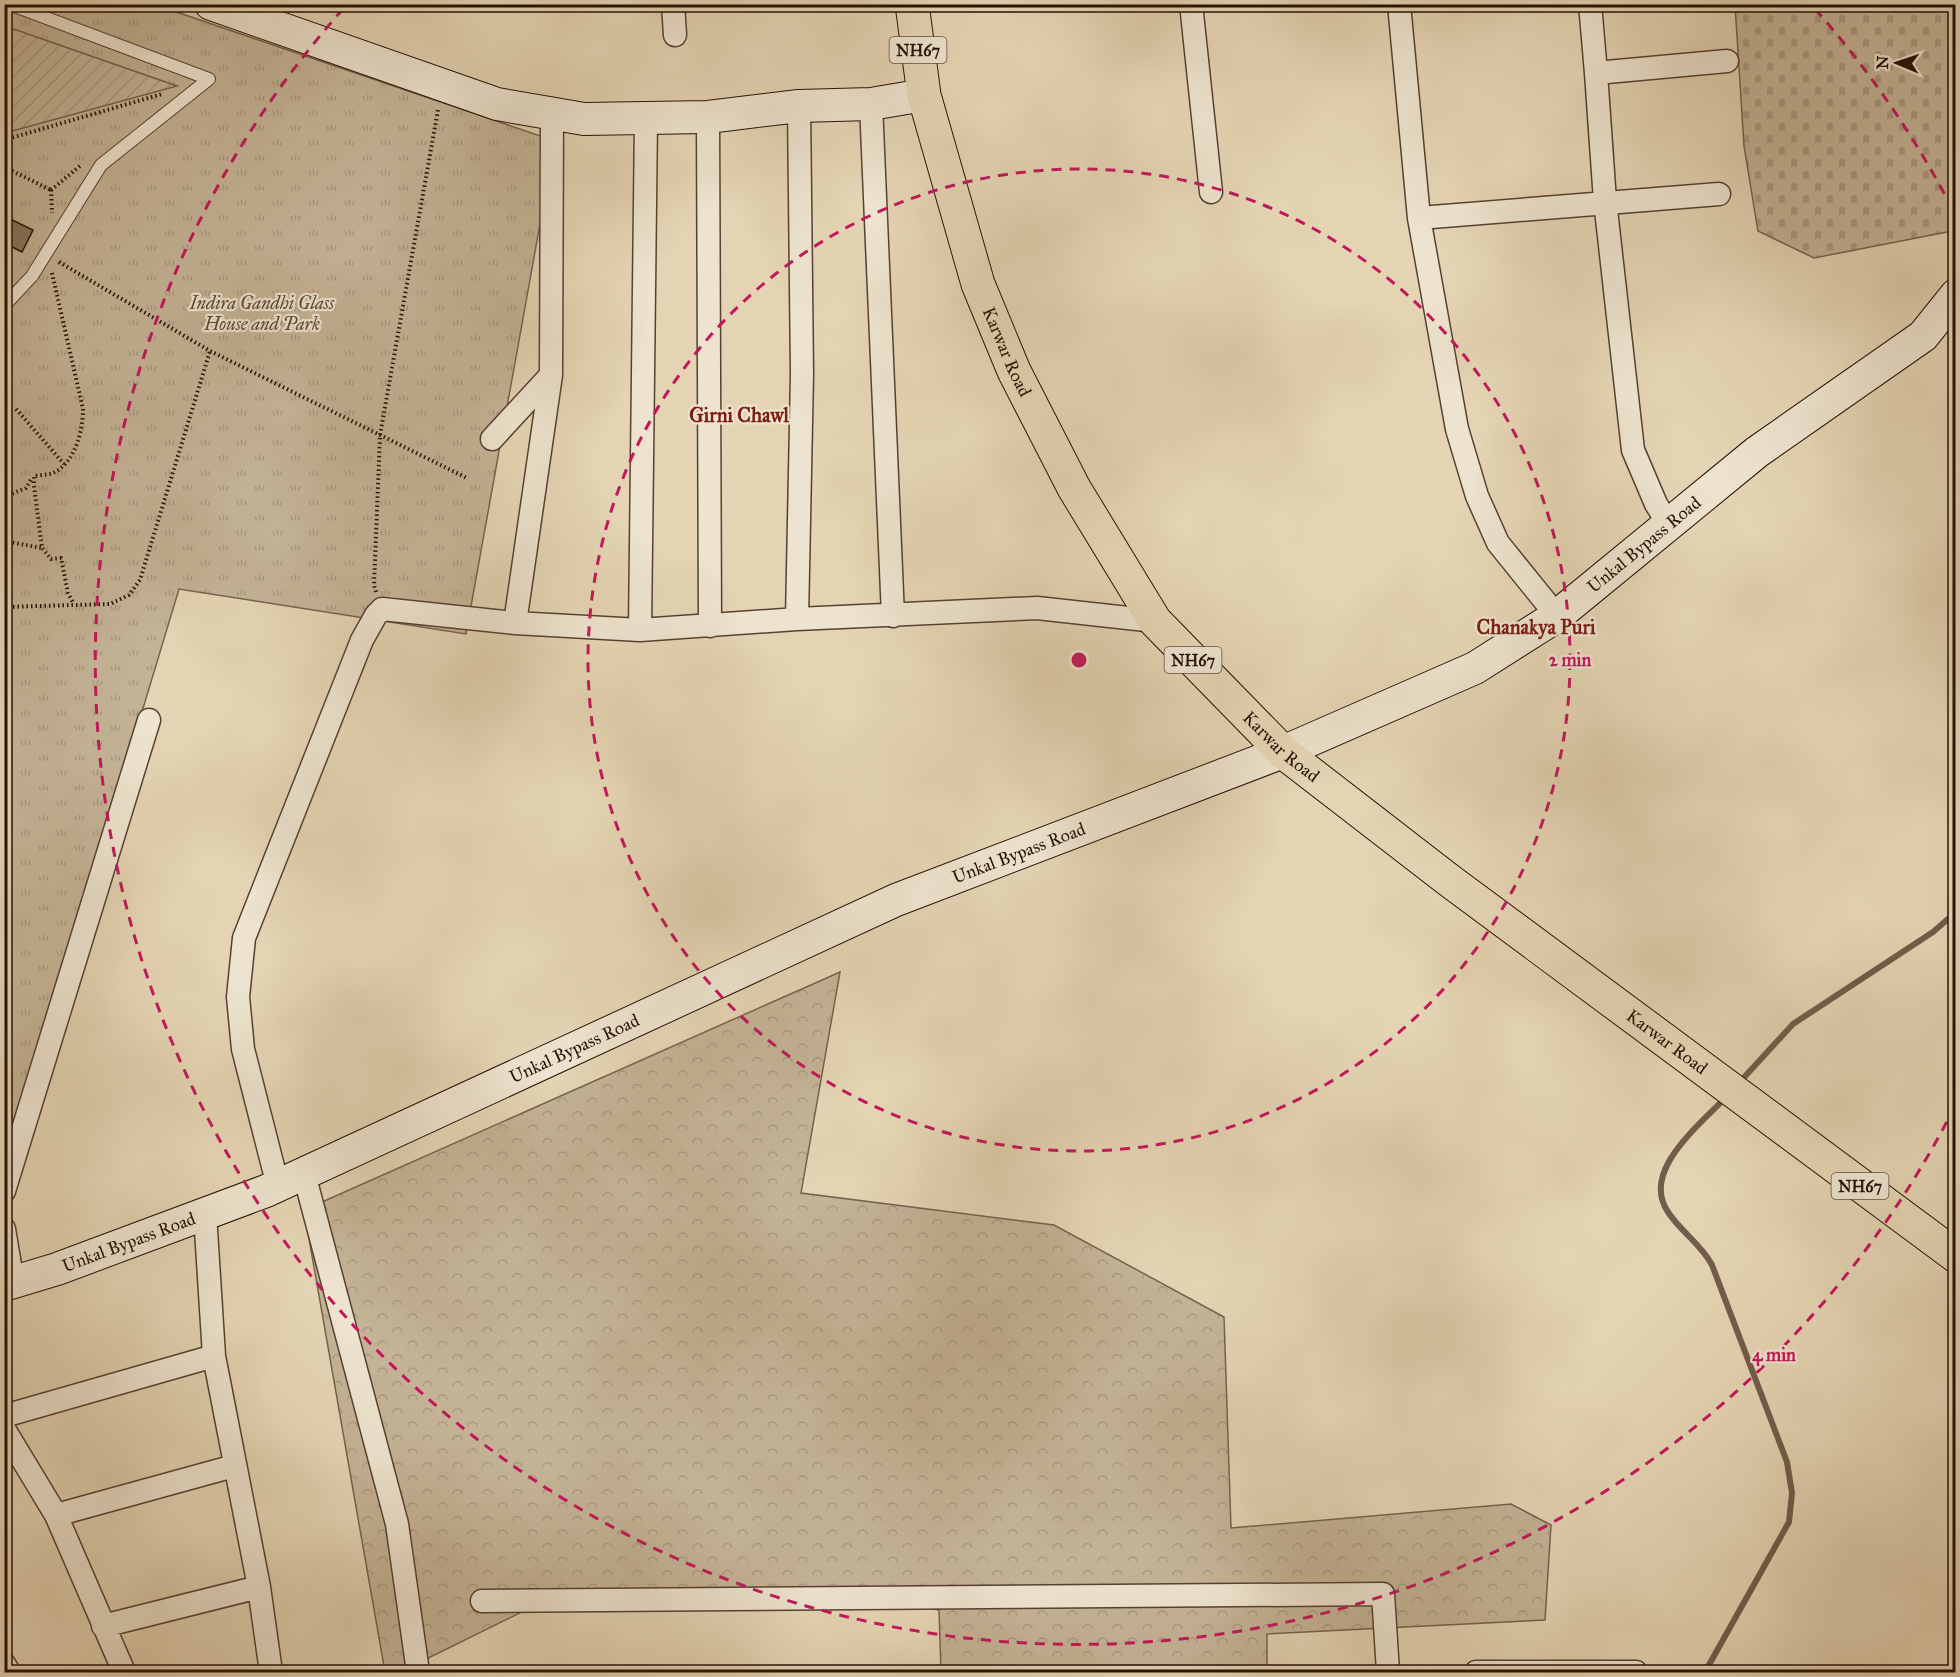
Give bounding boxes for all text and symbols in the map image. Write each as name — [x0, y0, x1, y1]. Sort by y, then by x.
north arrow — [1867, 33, 1927, 93]
road number: NH67 — [890, 37, 946, 63]
text: N — [1873, 55, 1892, 70]
park label: Indira Gandhi Glass House and Park — [189, 292, 335, 335]
street label: Karwar Road — [978, 304, 1036, 400]
district label: Girni Chawl — [689, 403, 789, 427]
street label: Unkal Bypass Road — [1583, 492, 1705, 598]
district label: Chanakya Puri — [1477, 615, 1596, 640]
road number: NH67 — [1164, 647, 1222, 673]
text: 2 min — [1549, 649, 1592, 671]
centre of rings — [1069, 650, 1089, 670]
street label: Karwar Road — [1238, 707, 1324, 787]
street label: Unkal Bypass Road — [949, 818, 1089, 888]
street label: Karwar Road — [1622, 1005, 1712, 1079]
street label: Unkal Bypass Road — [506, 1009, 643, 1088]
road number: NH67 — [1832, 1173, 1888, 1199]
street label: Unkal Bypass Road — [59, 1207, 199, 1277]
text: 4 min — [1752, 1344, 1796, 1367]

